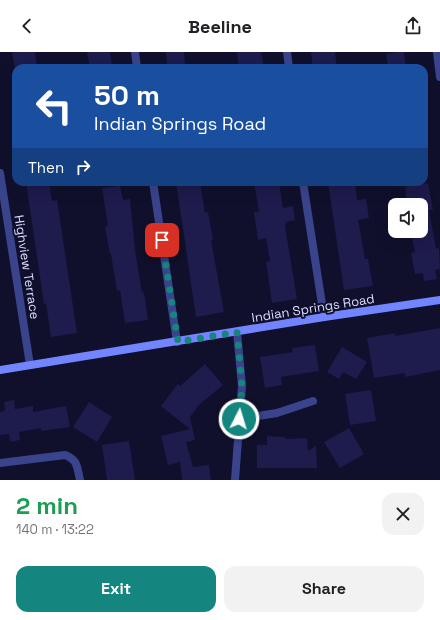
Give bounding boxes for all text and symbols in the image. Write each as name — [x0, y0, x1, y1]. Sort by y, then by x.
icon: back — [16, 15, 38, 37]
text: Beeline — [188, 15, 252, 38]
icon: share — [402, 15, 424, 37]
text: 50 m — [94, 77, 160, 113]
icon: left — [28, 80, 80, 132]
text: Indian Springs Road — [94, 112, 266, 135]
icon: right — [72, 156, 94, 178]
text: Then — [28, 158, 64, 177]
map controls — [388, 198, 428, 238]
button: sound — [388, 198, 428, 238]
street label: Highview Terrace — [10, 214, 44, 320]
pin — [145, 223, 179, 257]
icon: arrive — [151, 229, 173, 251]
street label: Indian Springs Road — [250, 290, 376, 326]
position arrow — [218, 398, 260, 440]
text: 2 min — [16, 490, 78, 521]
button: close — [382, 493, 424, 535]
text: 140 m · 13:22 — [16, 521, 94, 538]
button: Exit — [16, 566, 216, 612]
button: Share — [224, 566, 424, 612]

